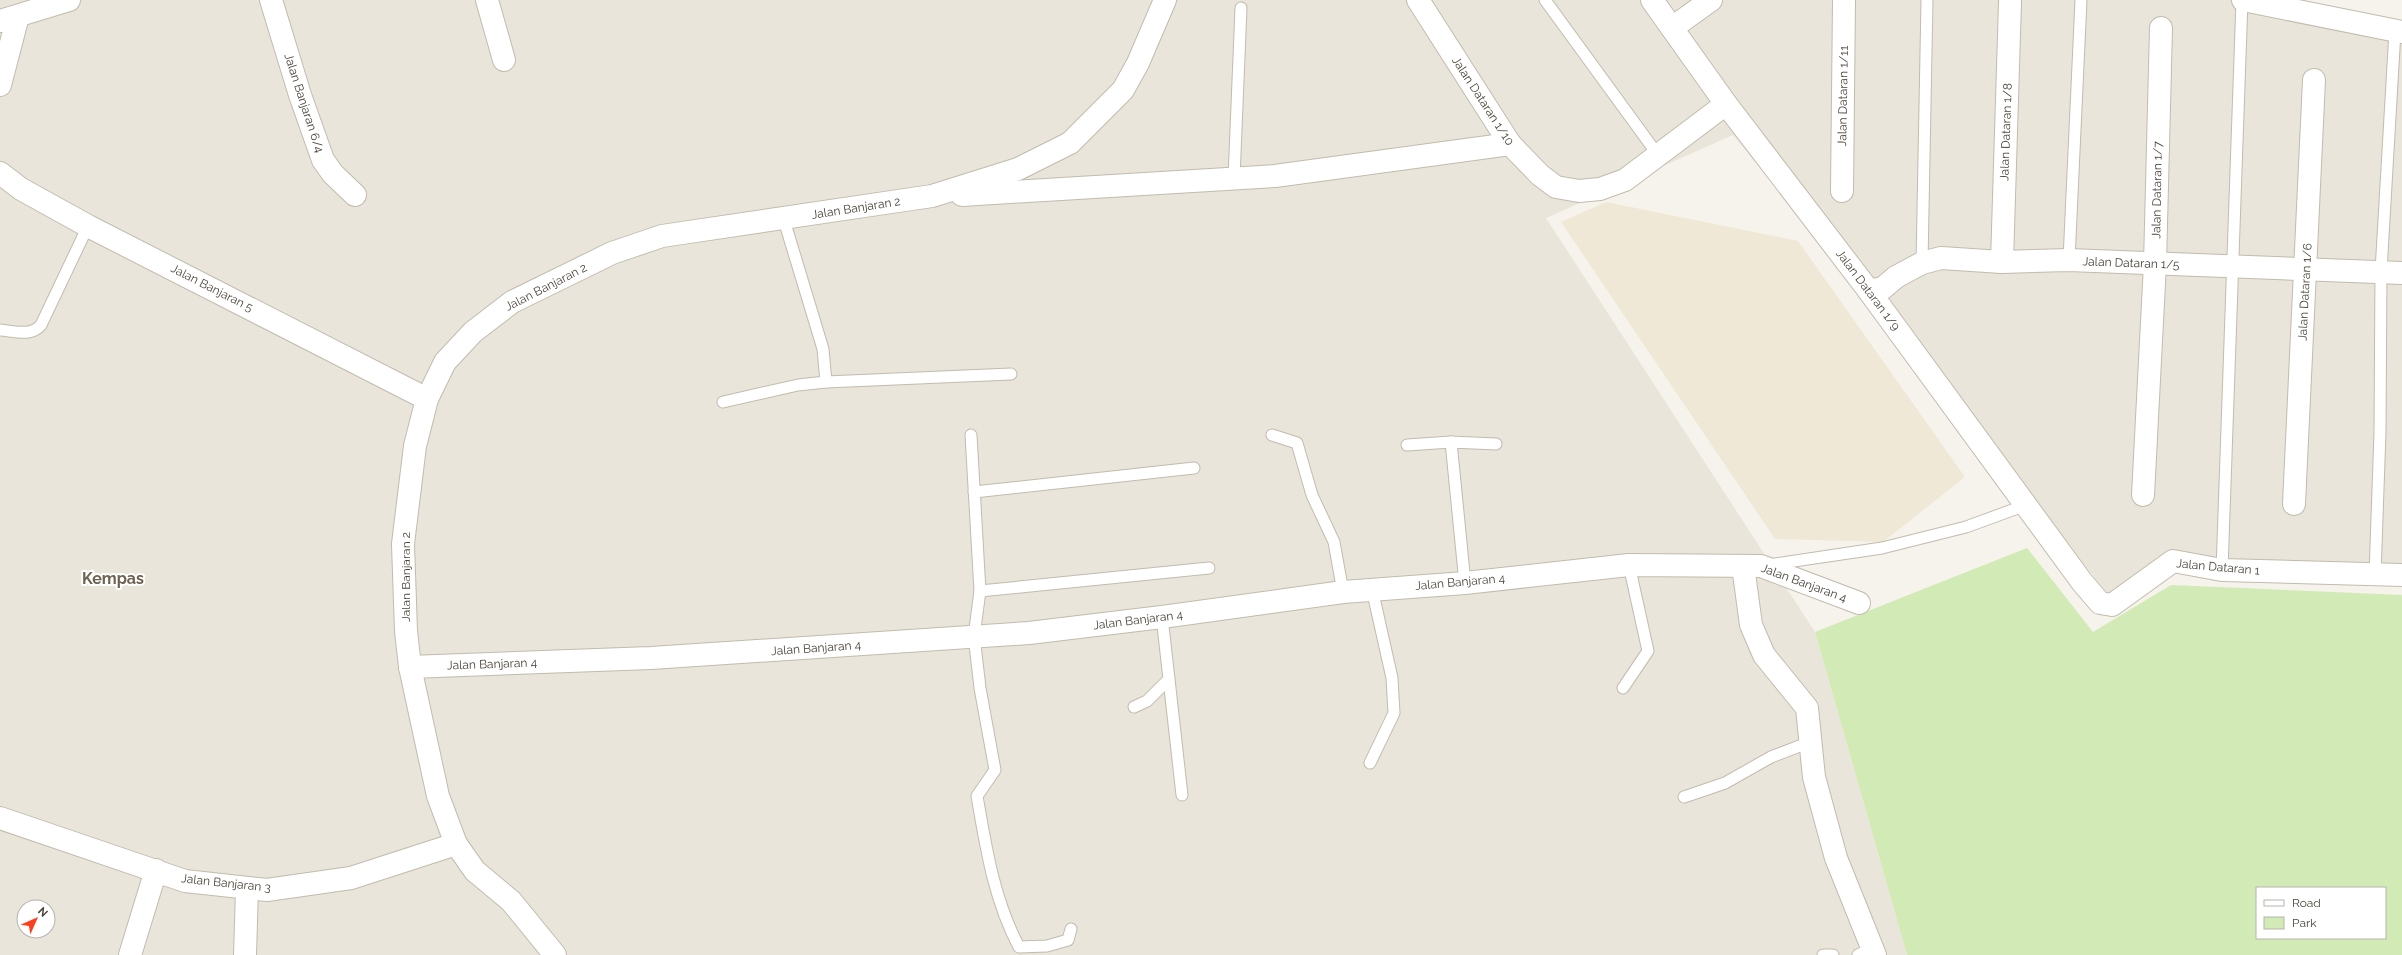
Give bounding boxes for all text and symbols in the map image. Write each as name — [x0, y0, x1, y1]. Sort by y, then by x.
street label: Jalan Dataran 1/11 — [1835, 45, 1851, 147]
street label: Jalan Banjaran 6/4 — [281, 52, 327, 155]
street label: Jalan Dataran 1/10 — [1449, 54, 1517, 148]
street label: Jalan Dataran 1/8 — [1997, 83, 2015, 181]
street label: Jalan Dataran 1/7 — [2149, 141, 2165, 239]
street label: Jalan Banjaran 2 — [811, 194, 901, 222]
street label: Jalan Dataran 1/6 — [2295, 243, 2315, 341]
street label: Jalan Dataran 1/9 — [1833, 247, 1903, 333]
street label: Jalan Dataran 1/5 — [2082, 254, 2180, 272]
street label: Jalan Banjaran 2 — [503, 260, 589, 314]
street label: Jalan Banjaran 5 — [169, 261, 256, 315]
street label: Jalan Banjaran 2 — [399, 532, 413, 622]
street label: Jalan Dataran 1 — [2176, 556, 2260, 578]
street label: Jalan Banjaran 4 — [1759, 561, 1849, 605]
district label: Kempas — [82, 569, 144, 588]
street label: Jalan Banjaran 4 — [1414, 571, 1506, 593]
street label: Jalan Banjaran 4 — [1092, 608, 1184, 632]
street label: Jalan Banjaran 4 — [771, 638, 862, 658]
street label: Jalan Banjaran 4 — [447, 655, 538, 673]
street label: Jalan Banjaran 3 — [180, 871, 272, 895]
legend — [2256, 887, 2386, 939]
text: Road — [2292, 896, 2321, 910]
north arrow — [16, 899, 56, 939]
text: N — [35, 905, 50, 920]
text: Park — [2292, 916, 2317, 930]

